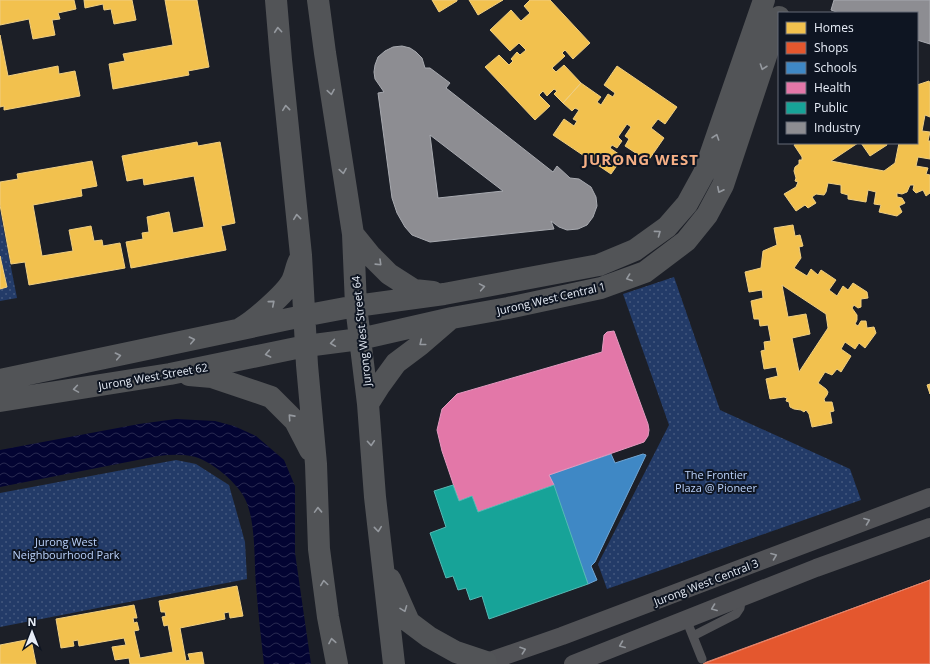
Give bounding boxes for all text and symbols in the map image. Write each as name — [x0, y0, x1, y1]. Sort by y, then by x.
legend — [778, 12, 918, 144]
text: Homes — [814, 19, 854, 36]
one-way arrow — [274, 27, 283, 33]
text: Shops — [814, 39, 849, 56]
text: Schools — [814, 59, 857, 76]
one-way arrow — [759, 64, 768, 71]
text: Health — [814, 79, 851, 96]
one-way arrow — [326, 88, 335, 95]
text: Public — [814, 99, 848, 116]
one-way arrow — [282, 105, 291, 112]
text: Industry — [814, 119, 861, 136]
one-way arrow — [712, 133, 720, 140]
district label: JURONG WEST — [581, 149, 699, 169]
one-way arrow — [338, 168, 347, 174]
one-way arrow — [717, 185, 725, 193]
one-way arrow — [293, 214, 302, 220]
one-way arrow — [653, 231, 660, 238]
one-way arrow — [374, 258, 382, 266]
one-way arrow — [626, 273, 633, 281]
street label: Jurong West Street 64 — [348, 274, 374, 388]
street label: Jurong West Central 1 — [494, 278, 607, 318]
one-way arrow — [479, 283, 485, 291]
one-way arrow — [267, 301, 274, 308]
one-way arrow — [189, 337, 196, 345]
one-way arrow — [330, 338, 336, 347]
one-way arrow — [419, 339, 426, 346]
one-way arrow — [265, 350, 271, 358]
one-way arrow — [114, 353, 121, 361]
street label: Jurong West Street 62 — [96, 359, 209, 393]
one-way arrow — [73, 384, 79, 393]
one-way arrow — [289, 415, 296, 422]
one-way arrow — [367, 440, 376, 446]
park label: The Frontier Plaza @ Pioneer — [675, 467, 757, 495]
one-way arrow — [313, 507, 322, 513]
one-way arrow — [864, 518, 871, 526]
one-way arrow — [374, 526, 383, 532]
park label: Jurong West Neighbourhood Park — [12, 534, 120, 562]
one-way arrow — [770, 552, 777, 560]
street label: Jurong West Central 3 — [651, 555, 761, 609]
one-way arrow — [320, 580, 329, 586]
one-way arrow — [711, 604, 718, 612]
one-way arrow — [399, 606, 407, 613]
north arrow — [12, 612, 52, 652]
text: N — [28, 614, 36, 629]
one-way arrow — [329, 637, 337, 644]
one-way arrow — [619, 641, 626, 649]
one-way arrow — [519, 646, 526, 654]

